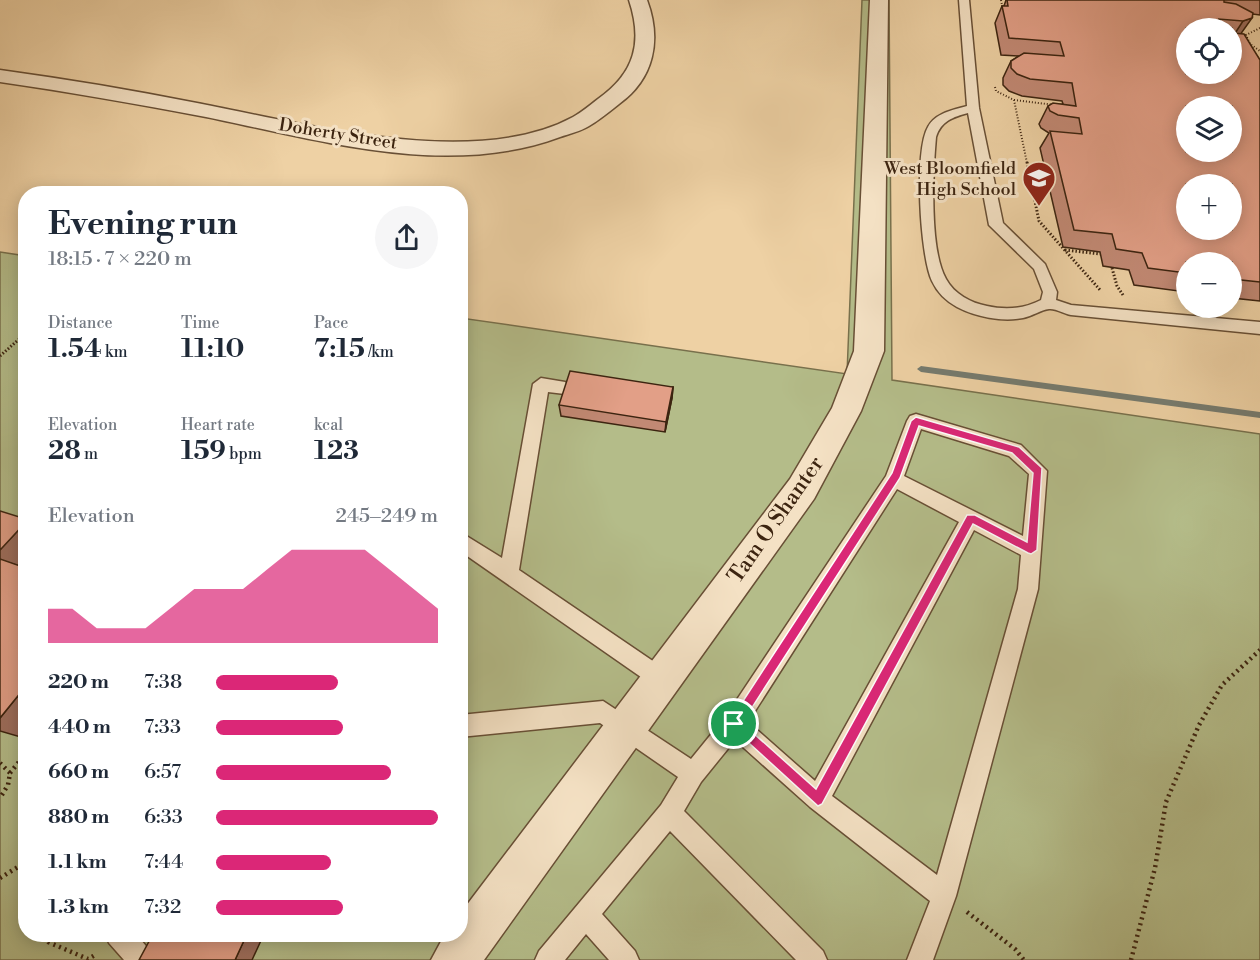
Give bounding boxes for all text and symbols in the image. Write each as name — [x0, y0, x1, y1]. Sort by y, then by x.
map controls — [1176, 18, 1242, 318]
button: locate — [1176, 18, 1242, 84]
button: layers — [1176, 96, 1242, 162]
street label: Doherty Street — [277, 113, 400, 155]
place label: West Bloomfield High School — [883, 157, 1017, 201]
school or university icon: West Bloomfield High School — [1021, 160, 1057, 207]
button: + — [1176, 174, 1242, 240]
text: Evening run — [48, 204, 237, 245]
button: share — [375, 206, 438, 269]
text: 18:15 · 7 × 220 m — [48, 247, 192, 272]
button: − — [1176, 252, 1242, 318]
text: Distance — [48, 313, 113, 333]
text: Time — [181, 313, 220, 333]
text: Pace — [314, 313, 348, 333]
text: 1.54 — [48, 333, 102, 365]
text: 11:10 — [181, 333, 244, 365]
text: 7:15 — [314, 333, 365, 365]
text: km — [102, 342, 127, 362]
text: /km — [365, 342, 394, 362]
text: Elevation — [48, 415, 117, 435]
text: Heart rate — [181, 415, 255, 435]
text: kcal — [314, 415, 343, 435]
text: 28 — [48, 435, 81, 467]
text: 159 — [181, 435, 226, 467]
text: 123 — [314, 435, 359, 467]
text: m — [81, 444, 98, 464]
text: bpm — [226, 444, 262, 464]
street label: Tam O Shanter — [722, 451, 830, 589]
text: Elevation — [48, 504, 135, 529]
text: 245–249 m — [336, 504, 438, 529]
text: 220 m — [48, 670, 109, 695]
text: 7:38 — [144, 670, 182, 695]
pin — [708, 698, 759, 749]
icon: arrive — [717, 707, 750, 740]
text: 440 m — [48, 715, 111, 740]
text: 7:33 — [144, 715, 181, 740]
text: 660 m — [48, 760, 109, 785]
text: 6:57 — [144, 760, 181, 785]
text: 880 m — [48, 805, 109, 830]
text: 6:33 — [144, 805, 183, 830]
text: 1.1 km — [48, 850, 107, 875]
text: 7:44 — [144, 850, 183, 875]
text: 1.3 km — [48, 895, 109, 920]
text: 7:32 — [144, 895, 181, 920]

